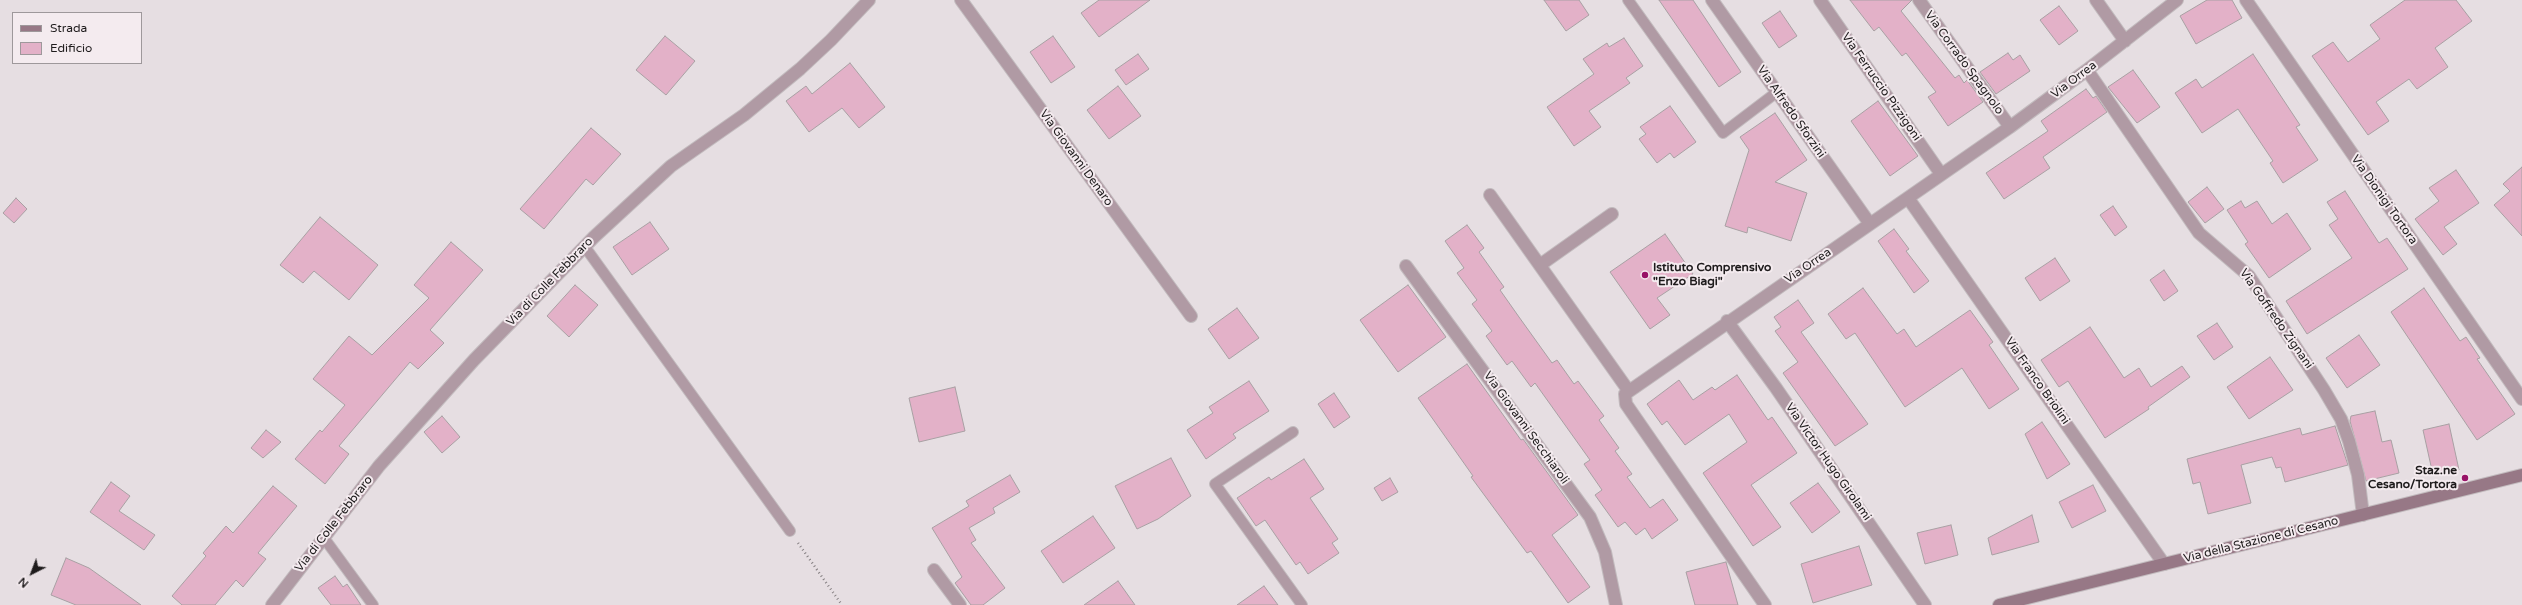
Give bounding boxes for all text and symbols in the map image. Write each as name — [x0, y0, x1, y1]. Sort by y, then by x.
street label: Via Corrado Spagnolo — [1922, 8, 2006, 118]
legend — [12, 12, 142, 64]
text: Strada — [50, 21, 87, 35]
street label: Via Ferruccio Pizzigoni — [1838, 30, 1924, 144]
text: Edificio — [50, 41, 92, 55]
street label: Via Orrea — [2048, 58, 2100, 102]
street label: Via Alfredo Sforzini — [1754, 63, 1828, 161]
street label: Via Giovanni Denaro — [1036, 107, 1116, 209]
street label: Via Dionigi Tortora — [2348, 153, 2420, 247]
street label: Via di Colle Febbraro — [504, 235, 596, 329]
street label: Via Orrea — [1782, 245, 1834, 287]
place label: Istituto Comprensivo "Enzo Biagi" — [1653, 261, 1771, 289]
street label: Via Goffredo Zignani — [2236, 266, 2316, 372]
marker: Istituto Comprensivo "Enzo Biagi" — [1640, 270, 1650, 280]
street label: Via Franco Briolini — [2002, 335, 2072, 427]
street label: Via Giovanni Secchiaroli — [1480, 369, 1572, 487]
street label: Via Victor Hugo Girolami — [1782, 401, 1874, 523]
place label: Staz.ne Cesano/Tortora — [2368, 464, 2457, 492]
street label: Via di Colle Febbraro — [292, 473, 376, 575]
marker: Staz.ne Cesano/Tortora — [2460, 473, 2470, 483]
street label: Via della Stazione di Cesano — [2182, 514, 2340, 566]
north arrow — [12, 553, 52, 593]
text: N — [16, 575, 31, 590]

